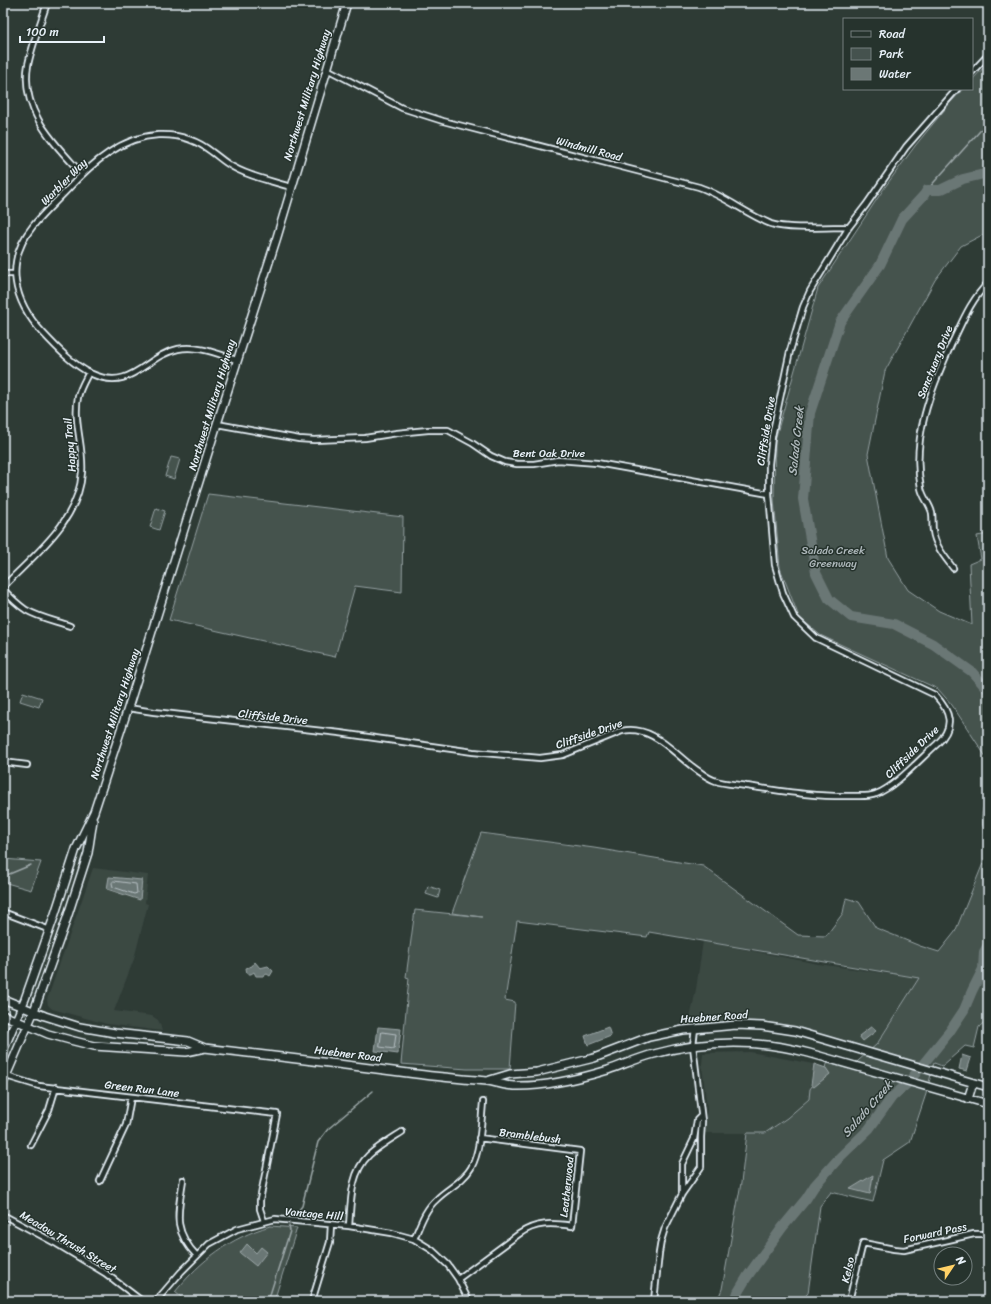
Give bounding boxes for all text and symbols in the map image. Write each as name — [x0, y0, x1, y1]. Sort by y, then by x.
scale bar — [20, 18, 104, 44]
legend — [843, 18, 973, 90]
text: 100 m — [26, 21, 59, 43]
text: Road — [879, 23, 906, 45]
street label: Northwest Military Highway — [278, 27, 336, 163]
text: Park — [879, 43, 904, 65]
text: Water — [879, 63, 912, 85]
street label: Windmill Road — [554, 131, 625, 167]
street label: Warbler Way — [36, 154, 92, 210]
street label: Sanctuary Drive — [912, 322, 958, 402]
street label: Northwest Military Highway — [183, 337, 241, 473]
street label: Cliffside Drive — [751, 395, 781, 467]
water label: Salado Creek — [781, 404, 811, 477]
street label: Happy Trail — [58, 416, 82, 473]
street label: Bent Oak Drive — [513, 444, 586, 463]
park label: Salado Creek Greenway — [801, 541, 865, 573]
street label: Northwest Military Highway — [85, 646, 145, 782]
street label: Cliffside Drive — [237, 704, 309, 730]
street label: Cliffside Drive — [553, 714, 625, 754]
street label: Cliffside Drive — [880, 721, 944, 783]
street label: Huebner Road — [680, 1005, 750, 1029]
street label: Huebner Road — [313, 1040, 384, 1068]
water label: Salado Creek — [836, 1074, 899, 1142]
street label: Green Run Lane — [104, 1075, 181, 1103]
street label: Bramblebush — [498, 1123, 562, 1149]
street label: Leatherwood — [554, 1154, 580, 1218]
street label: Vantage Hill — [284, 1202, 345, 1226]
street label: Meadow Thrush Street — [16, 1206, 120, 1279]
street label: Forward Pass — [902, 1217, 969, 1249]
north arrow — [933, 1246, 973, 1286]
text: N — [950, 1251, 971, 1269]
street label: Kelso — [836, 1255, 860, 1285]

